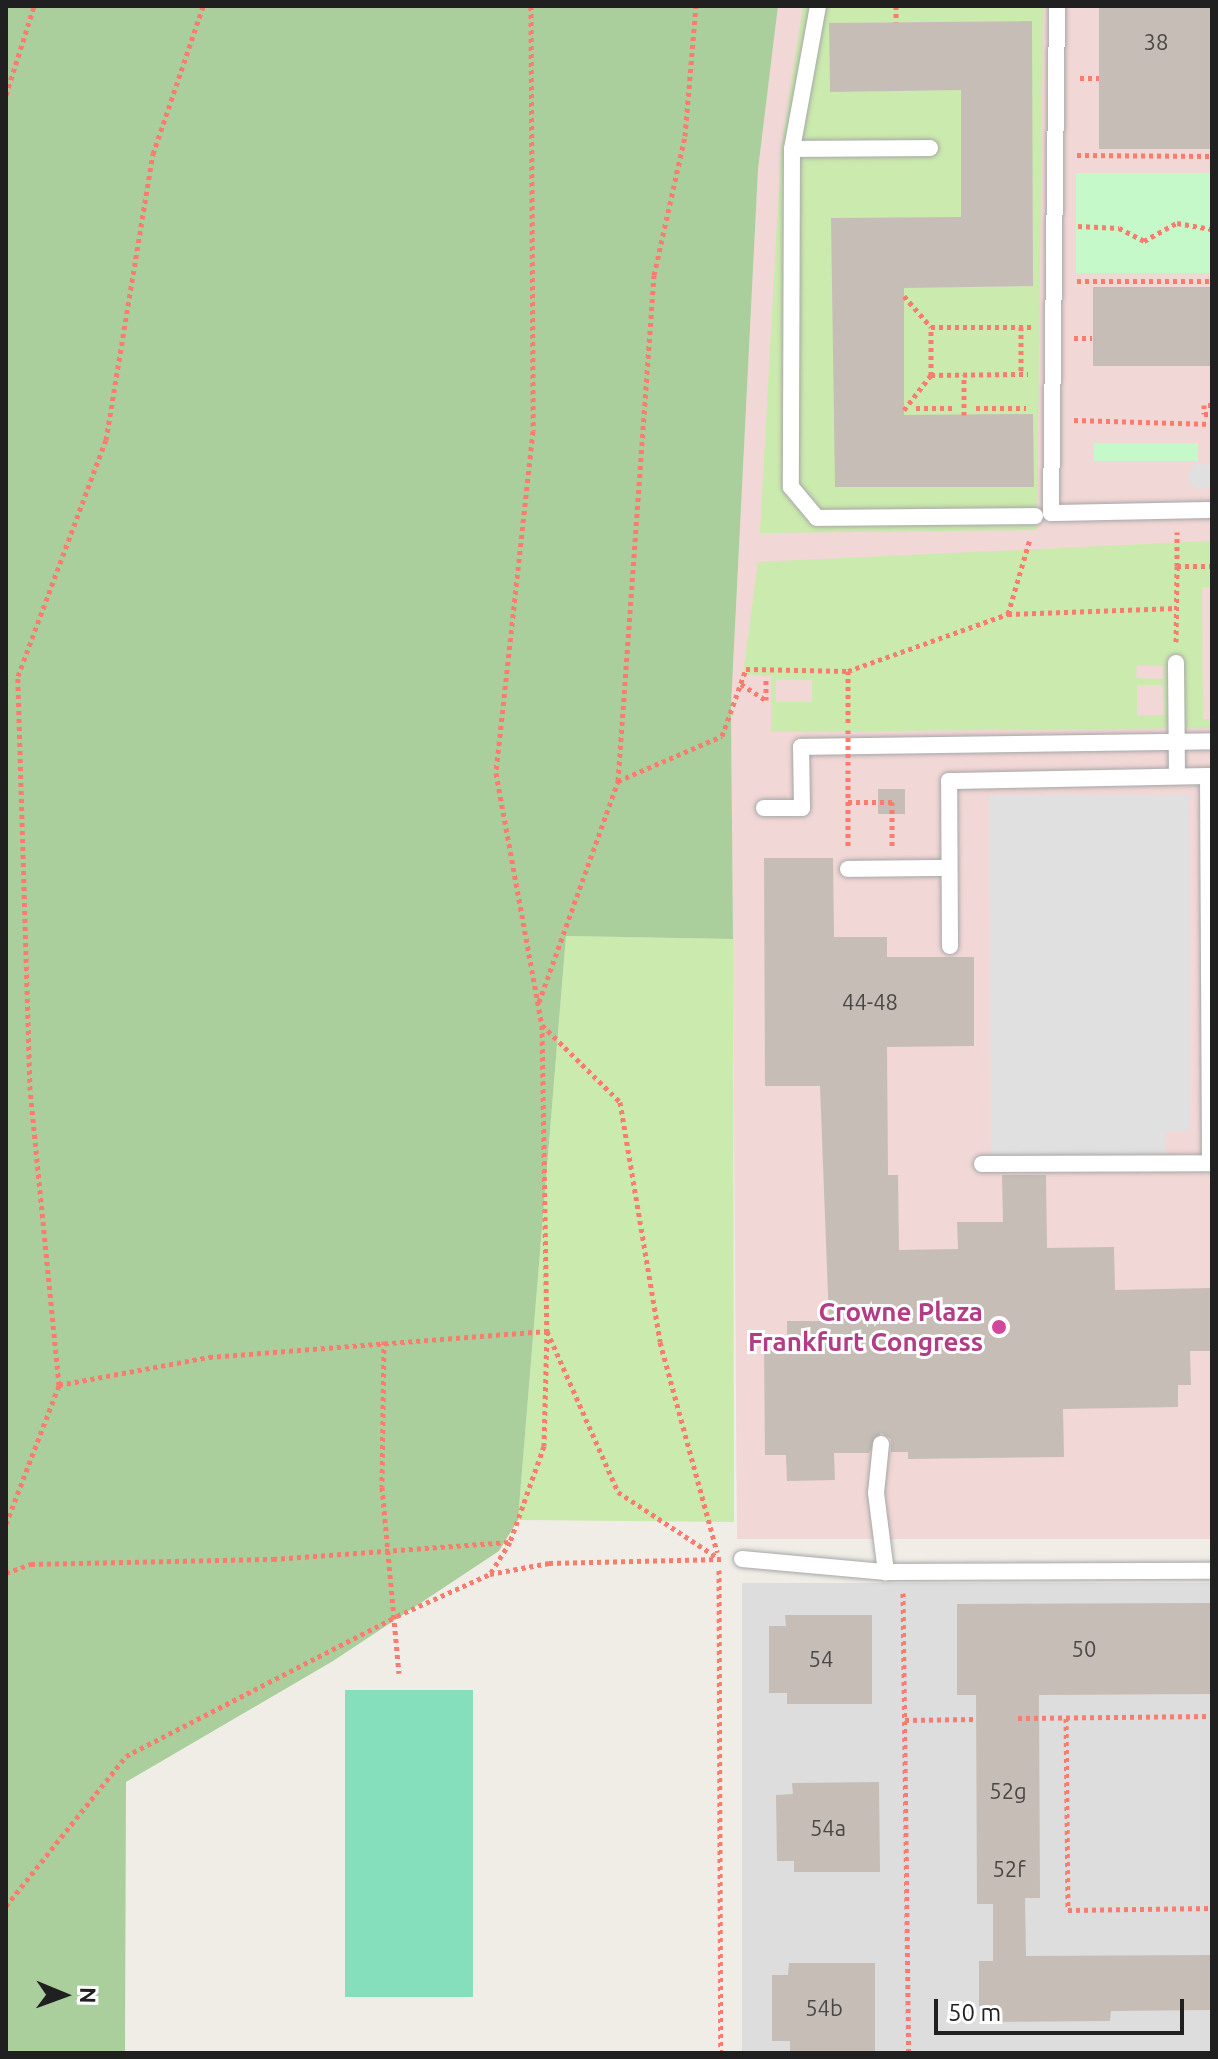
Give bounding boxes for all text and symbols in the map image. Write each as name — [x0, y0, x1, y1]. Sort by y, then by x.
house number: 38 — [1144, 29, 1168, 55]
house number: 44-48 — [842, 989, 898, 1015]
place label: Crowne Plaza Frankfurt Congress — [748, 1296, 983, 1358]
marker: Crowne Plaza Frankfurt Congress — [990, 1318, 1008, 1336]
house number: 50 — [1072, 1636, 1096, 1662]
house number: 54 — [809, 1646, 833, 1672]
house number: 52g — [989, 1778, 1027, 1804]
house number: 54a — [810, 1815, 846, 1841]
house number: 52f — [992, 1856, 1026, 1882]
north arrow — [24, 1955, 104, 2035]
scale bar — [938, 1983, 1188, 2033]
text: N — [76, 1987, 101, 2004]
house number: 54b — [805, 1995, 843, 2021]
text: 50 m — [948, 1999, 1001, 2026]

